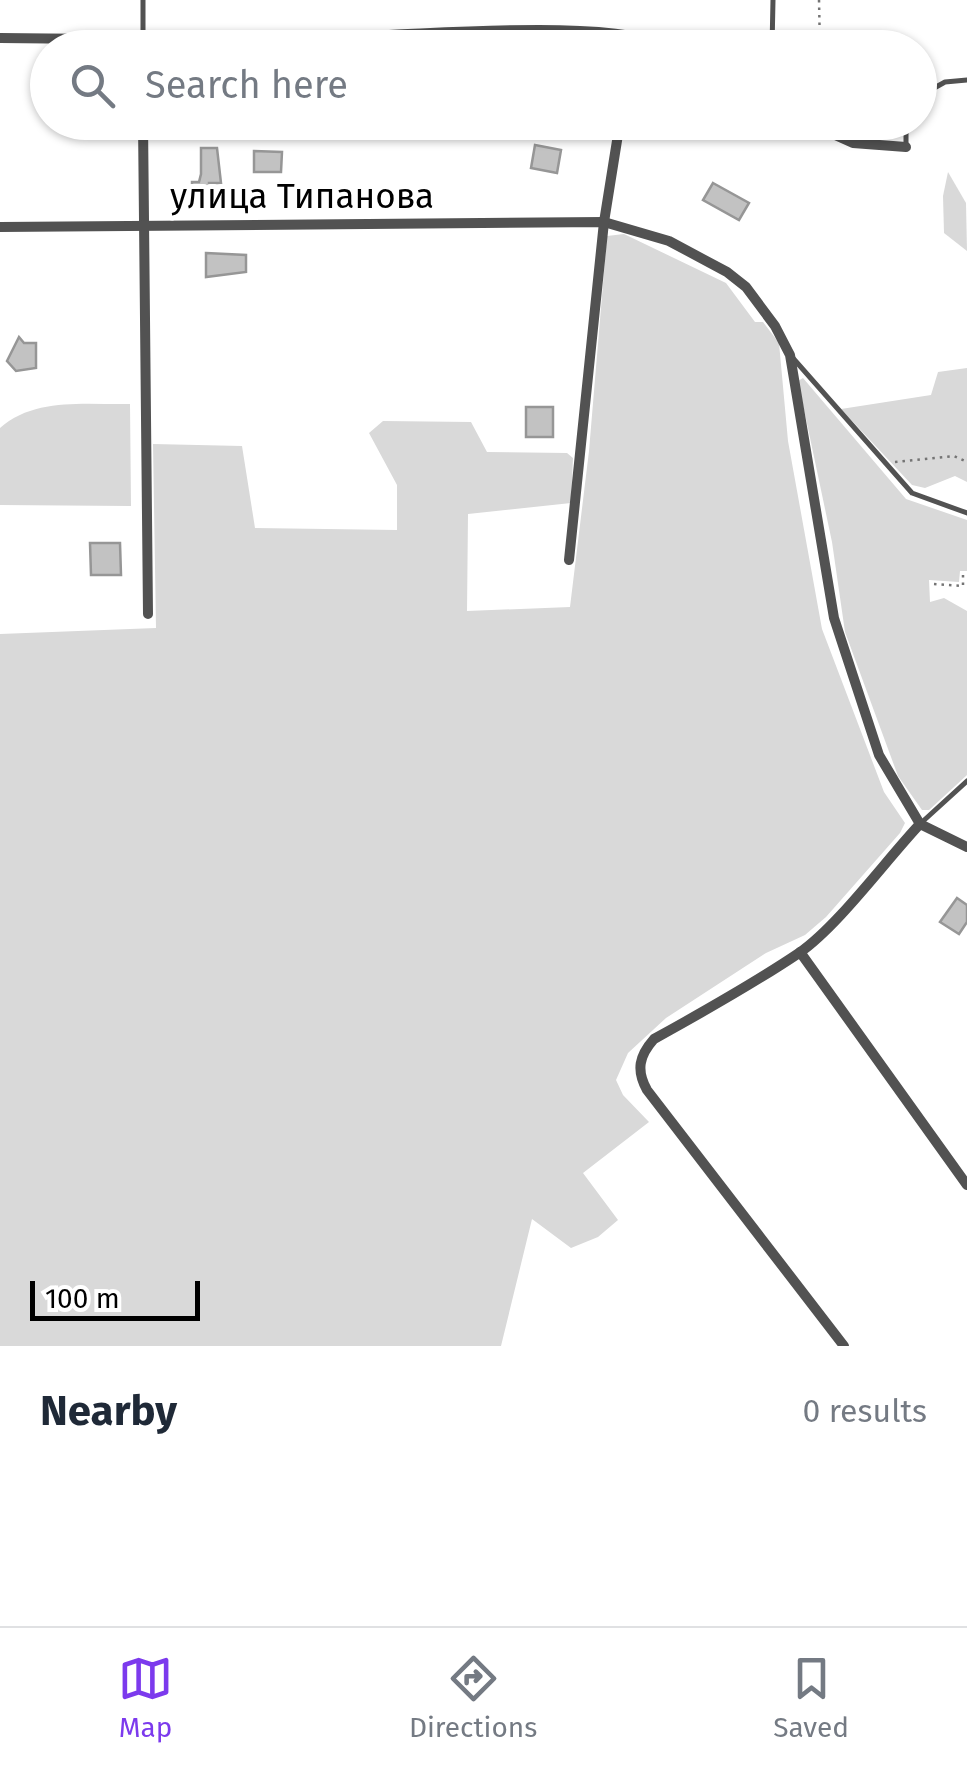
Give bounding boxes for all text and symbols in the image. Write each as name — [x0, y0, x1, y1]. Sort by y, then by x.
search box — [30, 30, 937, 140]
icon: search — [65, 58, 120, 113]
text: Search here — [145, 62, 348, 108]
street label: улица Типанова — [170, 175, 434, 217]
scale bar — [30, 1276, 200, 1320]
text: 100 m — [45, 1282, 120, 1315]
text: Nearby — [40, 1386, 177, 1436]
text: 0 results — [802, 1392, 927, 1430]
tab: Map — [118, 1651, 173, 1744]
tab: Directions — [409, 1651, 537, 1744]
tab: Saved — [773, 1651, 849, 1744]

